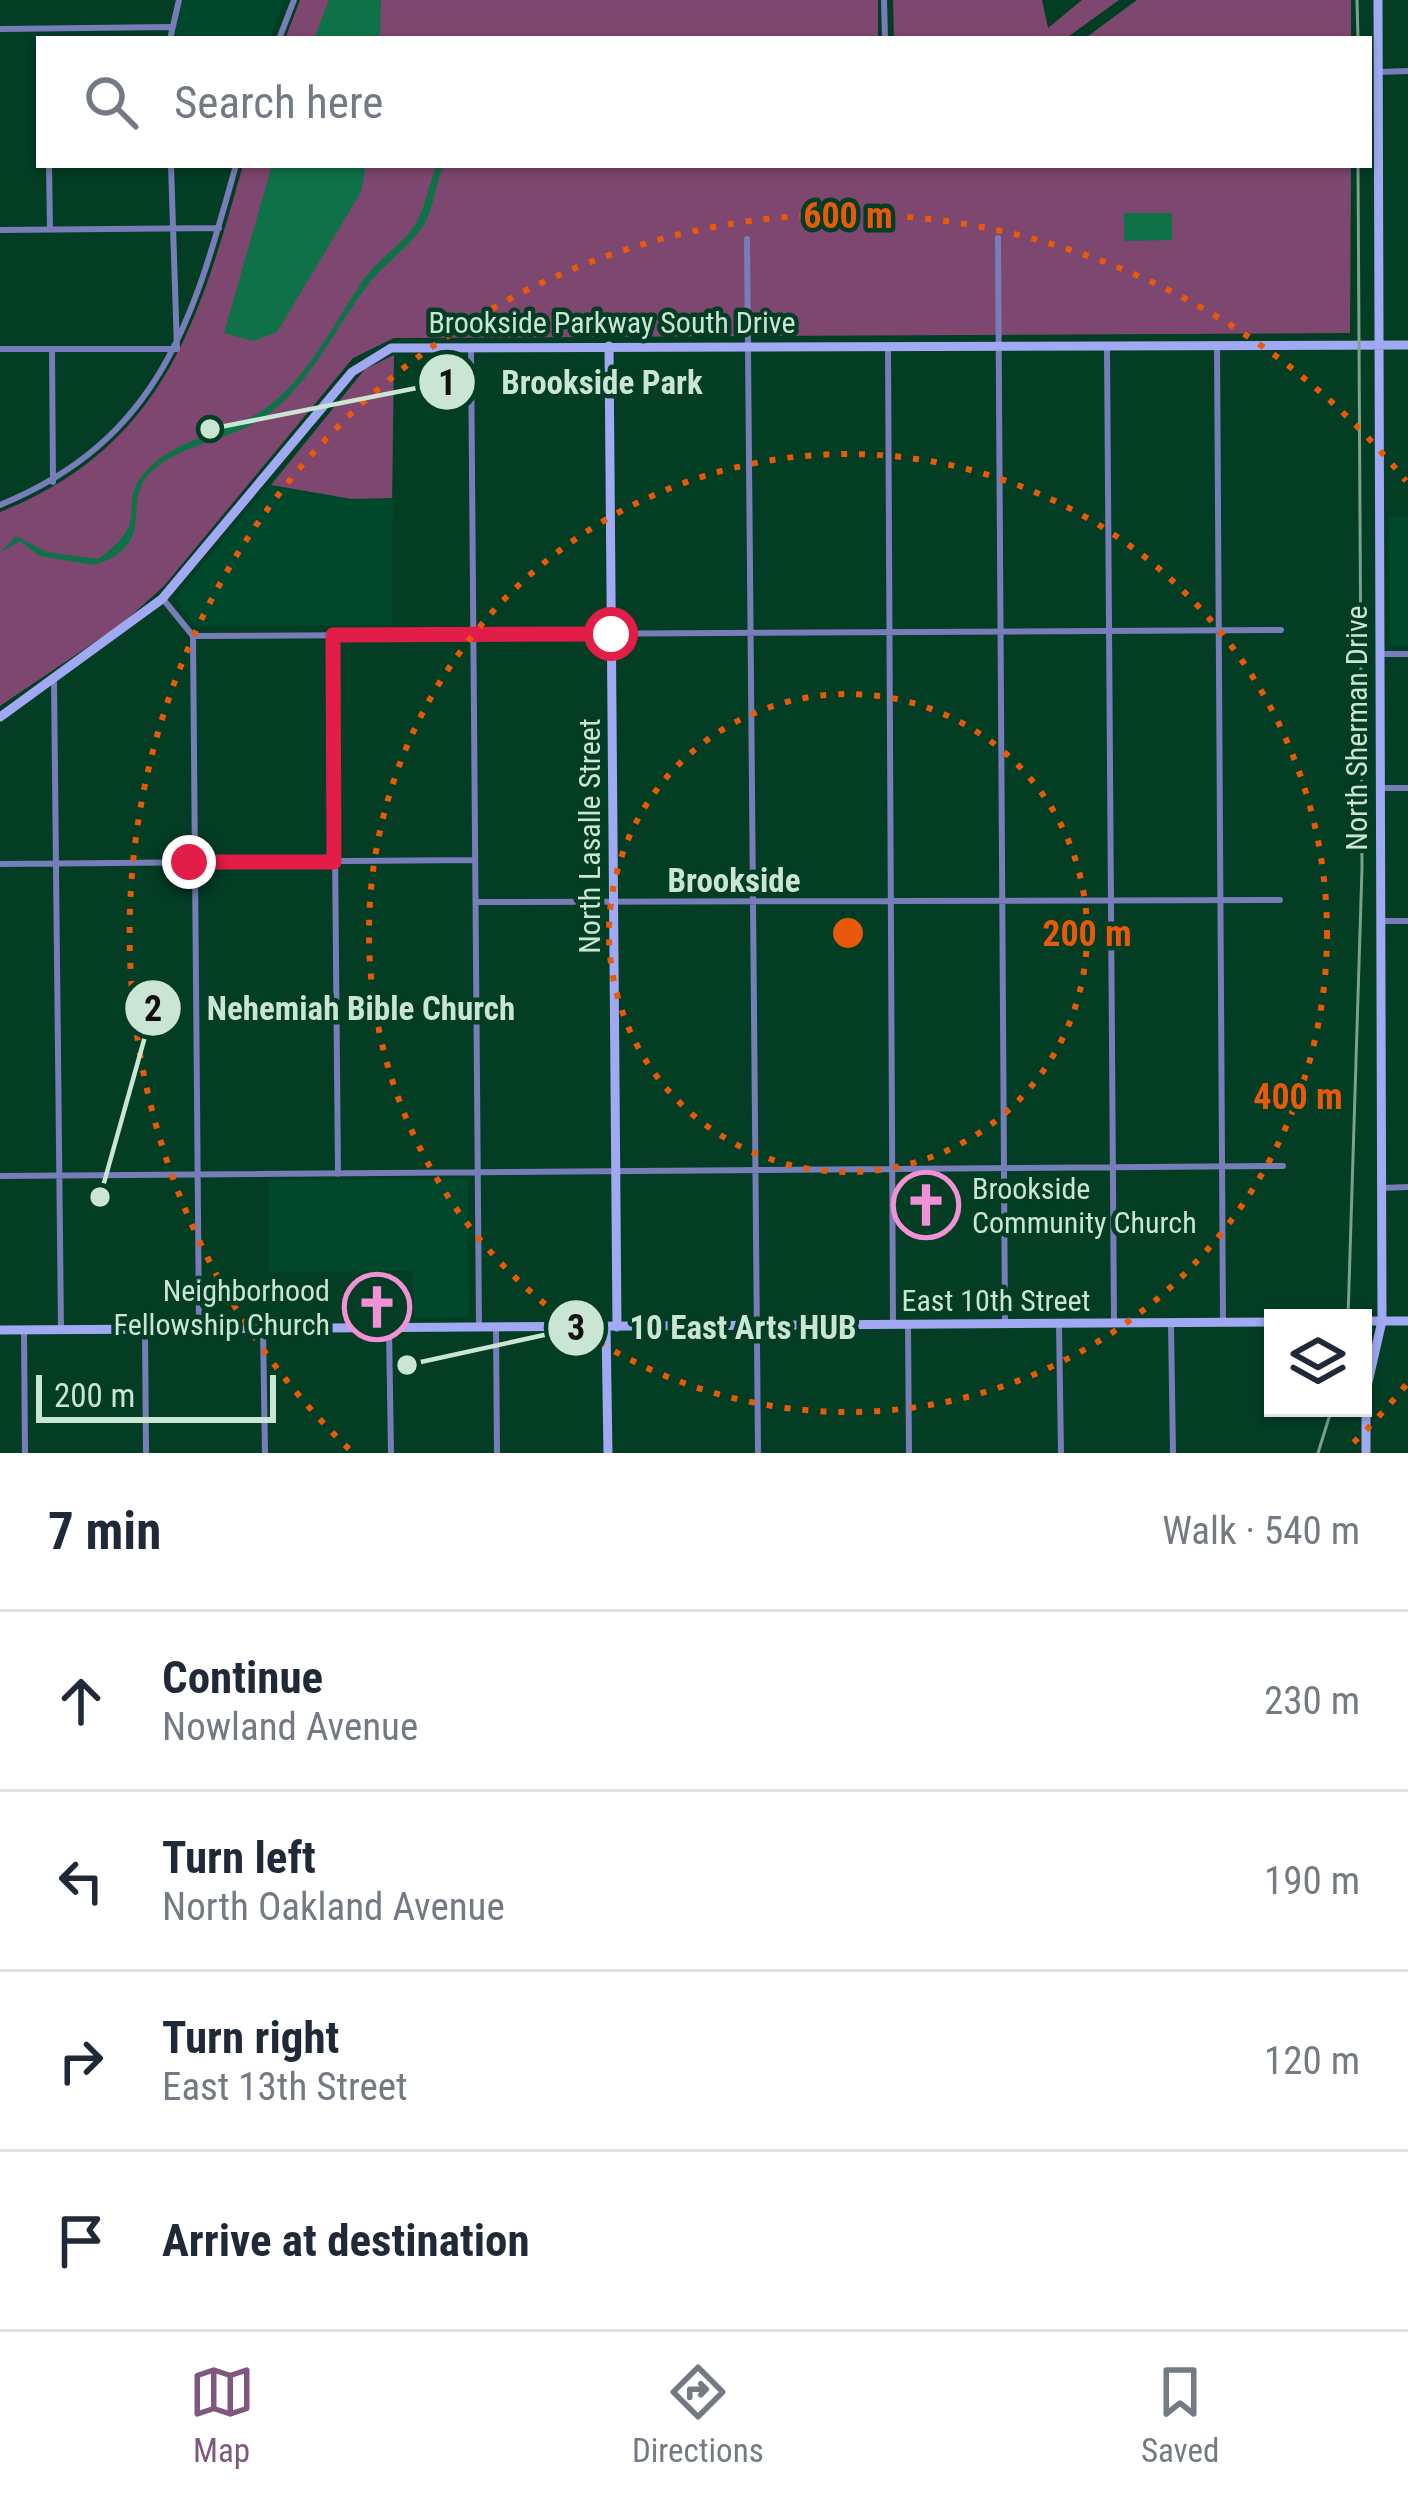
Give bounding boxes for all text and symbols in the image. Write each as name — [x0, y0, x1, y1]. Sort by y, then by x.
search box — [36, 36, 1372, 168]
icon: search — [78, 69, 144, 135]
text: Search here — [174, 76, 383, 129]
text: 600 m — [803, 195, 893, 237]
street label: Brookside Parkway South Drive — [428, 305, 796, 340]
callout: Brookside Park — [417, 348, 727, 417]
text: 1 — [438, 362, 456, 404]
text: Brookside Park — [501, 363, 703, 402]
street label: North Sherman Drive — [1339, 605, 1374, 851]
route start — [584, 607, 638, 661]
street label: North Lasalle Street — [572, 718, 607, 954]
route end — [162, 835, 216, 889]
district label: Brookside — [668, 861, 800, 900]
centre of rings — [827, 912, 869, 954]
text: 200 m — [1042, 913, 1132, 955]
callout: Nehemiah Bible Church — [123, 974, 540, 1043]
text: 2 — [144, 988, 162, 1030]
text: Nehemiah Bible Church — [207, 989, 515, 1028]
text: 400 m — [1253, 1076, 1343, 1118]
church icon: Brookside Community Church — [891, 1170, 961, 1240]
place label: Brookside Community Church — [972, 1171, 1197, 1240]
church icon: Neighborhood Fellowship Church — [342, 1272, 412, 1342]
place label: Neighborhood Fellowship Church — [114, 1273, 330, 1342]
street label: East 10th Street — [902, 1283, 1090, 1318]
callout: 10 East Arts HUB — [546, 1293, 881, 1362]
text: 3 — [567, 1307, 585, 1349]
text: 10 East Arts HUB — [629, 1308, 857, 1347]
map controls — [1264, 1309, 1372, 1417]
button: layers — [1264, 1309, 1372, 1417]
scale bar — [36, 1369, 276, 1422]
text: 200 m — [54, 1376, 135, 1415]
text: 7 min — [48, 1502, 161, 1561]
text: Walk · 540 m — [1162, 1508, 1360, 1554]
text: Continue — [162, 1651, 323, 1704]
icon: ahead — [48, 1668, 114, 1734]
text: 230 m — [1264, 1678, 1360, 1724]
text: Nowland Avenue — [162, 1704, 418, 1750]
text: Turn left — [162, 1831, 316, 1884]
icon: left — [48, 1848, 114, 1914]
text: 190 m — [1264, 1858, 1360, 1904]
text: North Oakland Avenue — [162, 1884, 505, 1930]
text: Turn right — [162, 2011, 339, 2064]
icon: right — [48, 2028, 114, 2094]
text: 120 m — [1264, 2038, 1360, 2084]
text: East 13th Street — [162, 2064, 408, 2110]
icon: arrive — [48, 2208, 114, 2274]
text: Arrive at destination — [162, 2214, 530, 2267]
tab: Map — [189, 2359, 255, 2470]
tab: Directions — [632, 2359, 764, 2470]
tab: Saved — [1141, 2359, 1219, 2470]

